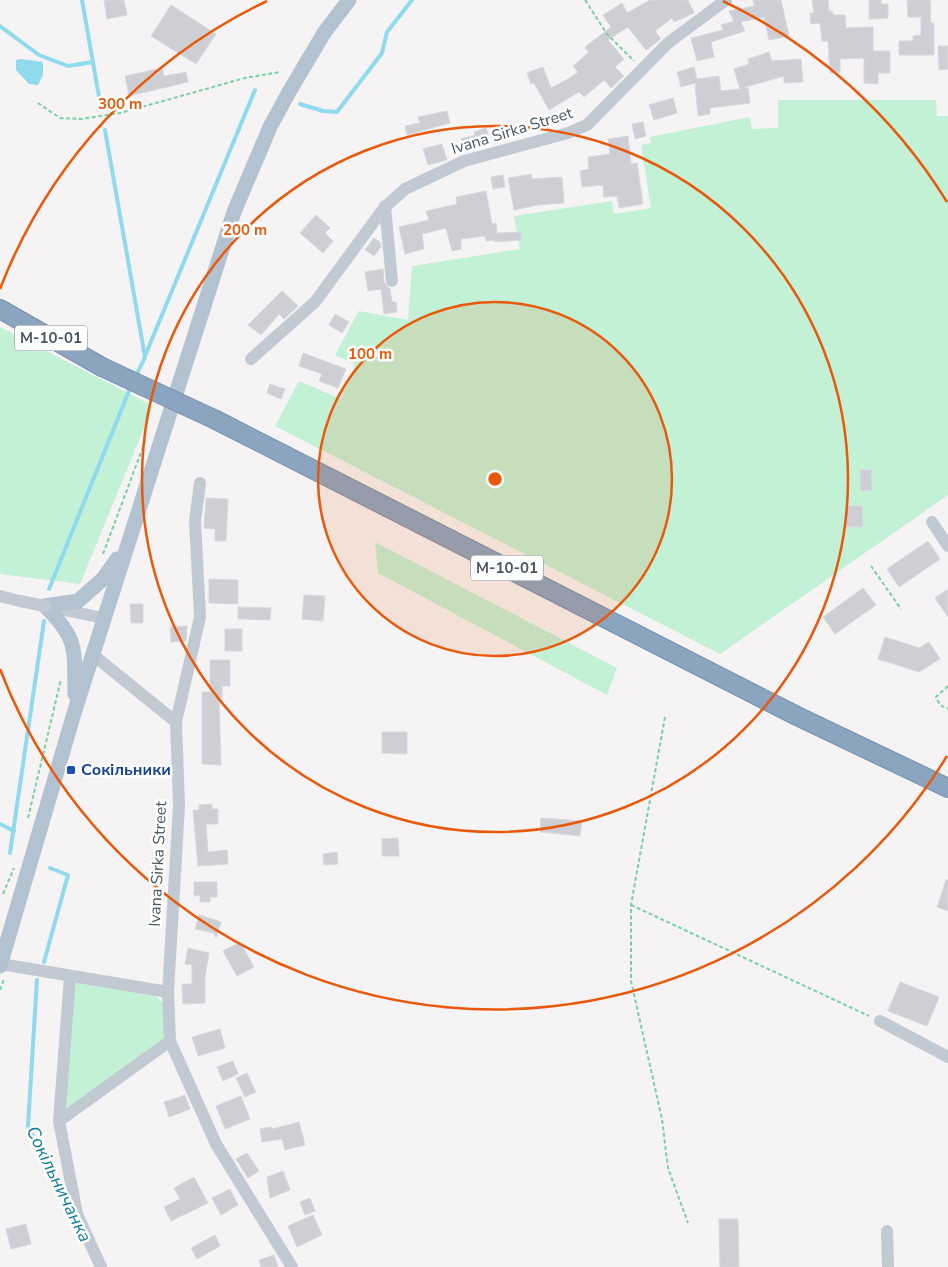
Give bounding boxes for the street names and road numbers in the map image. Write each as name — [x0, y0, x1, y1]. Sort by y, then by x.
street label: Ivana Sirka Street — [449, 102, 576, 160]
road number: М-10-01 — [15, 326, 87, 350]
road number: М-10-01 — [471, 556, 543, 580]
street label: Ivana Sirka Street — [144, 800, 172, 927]

